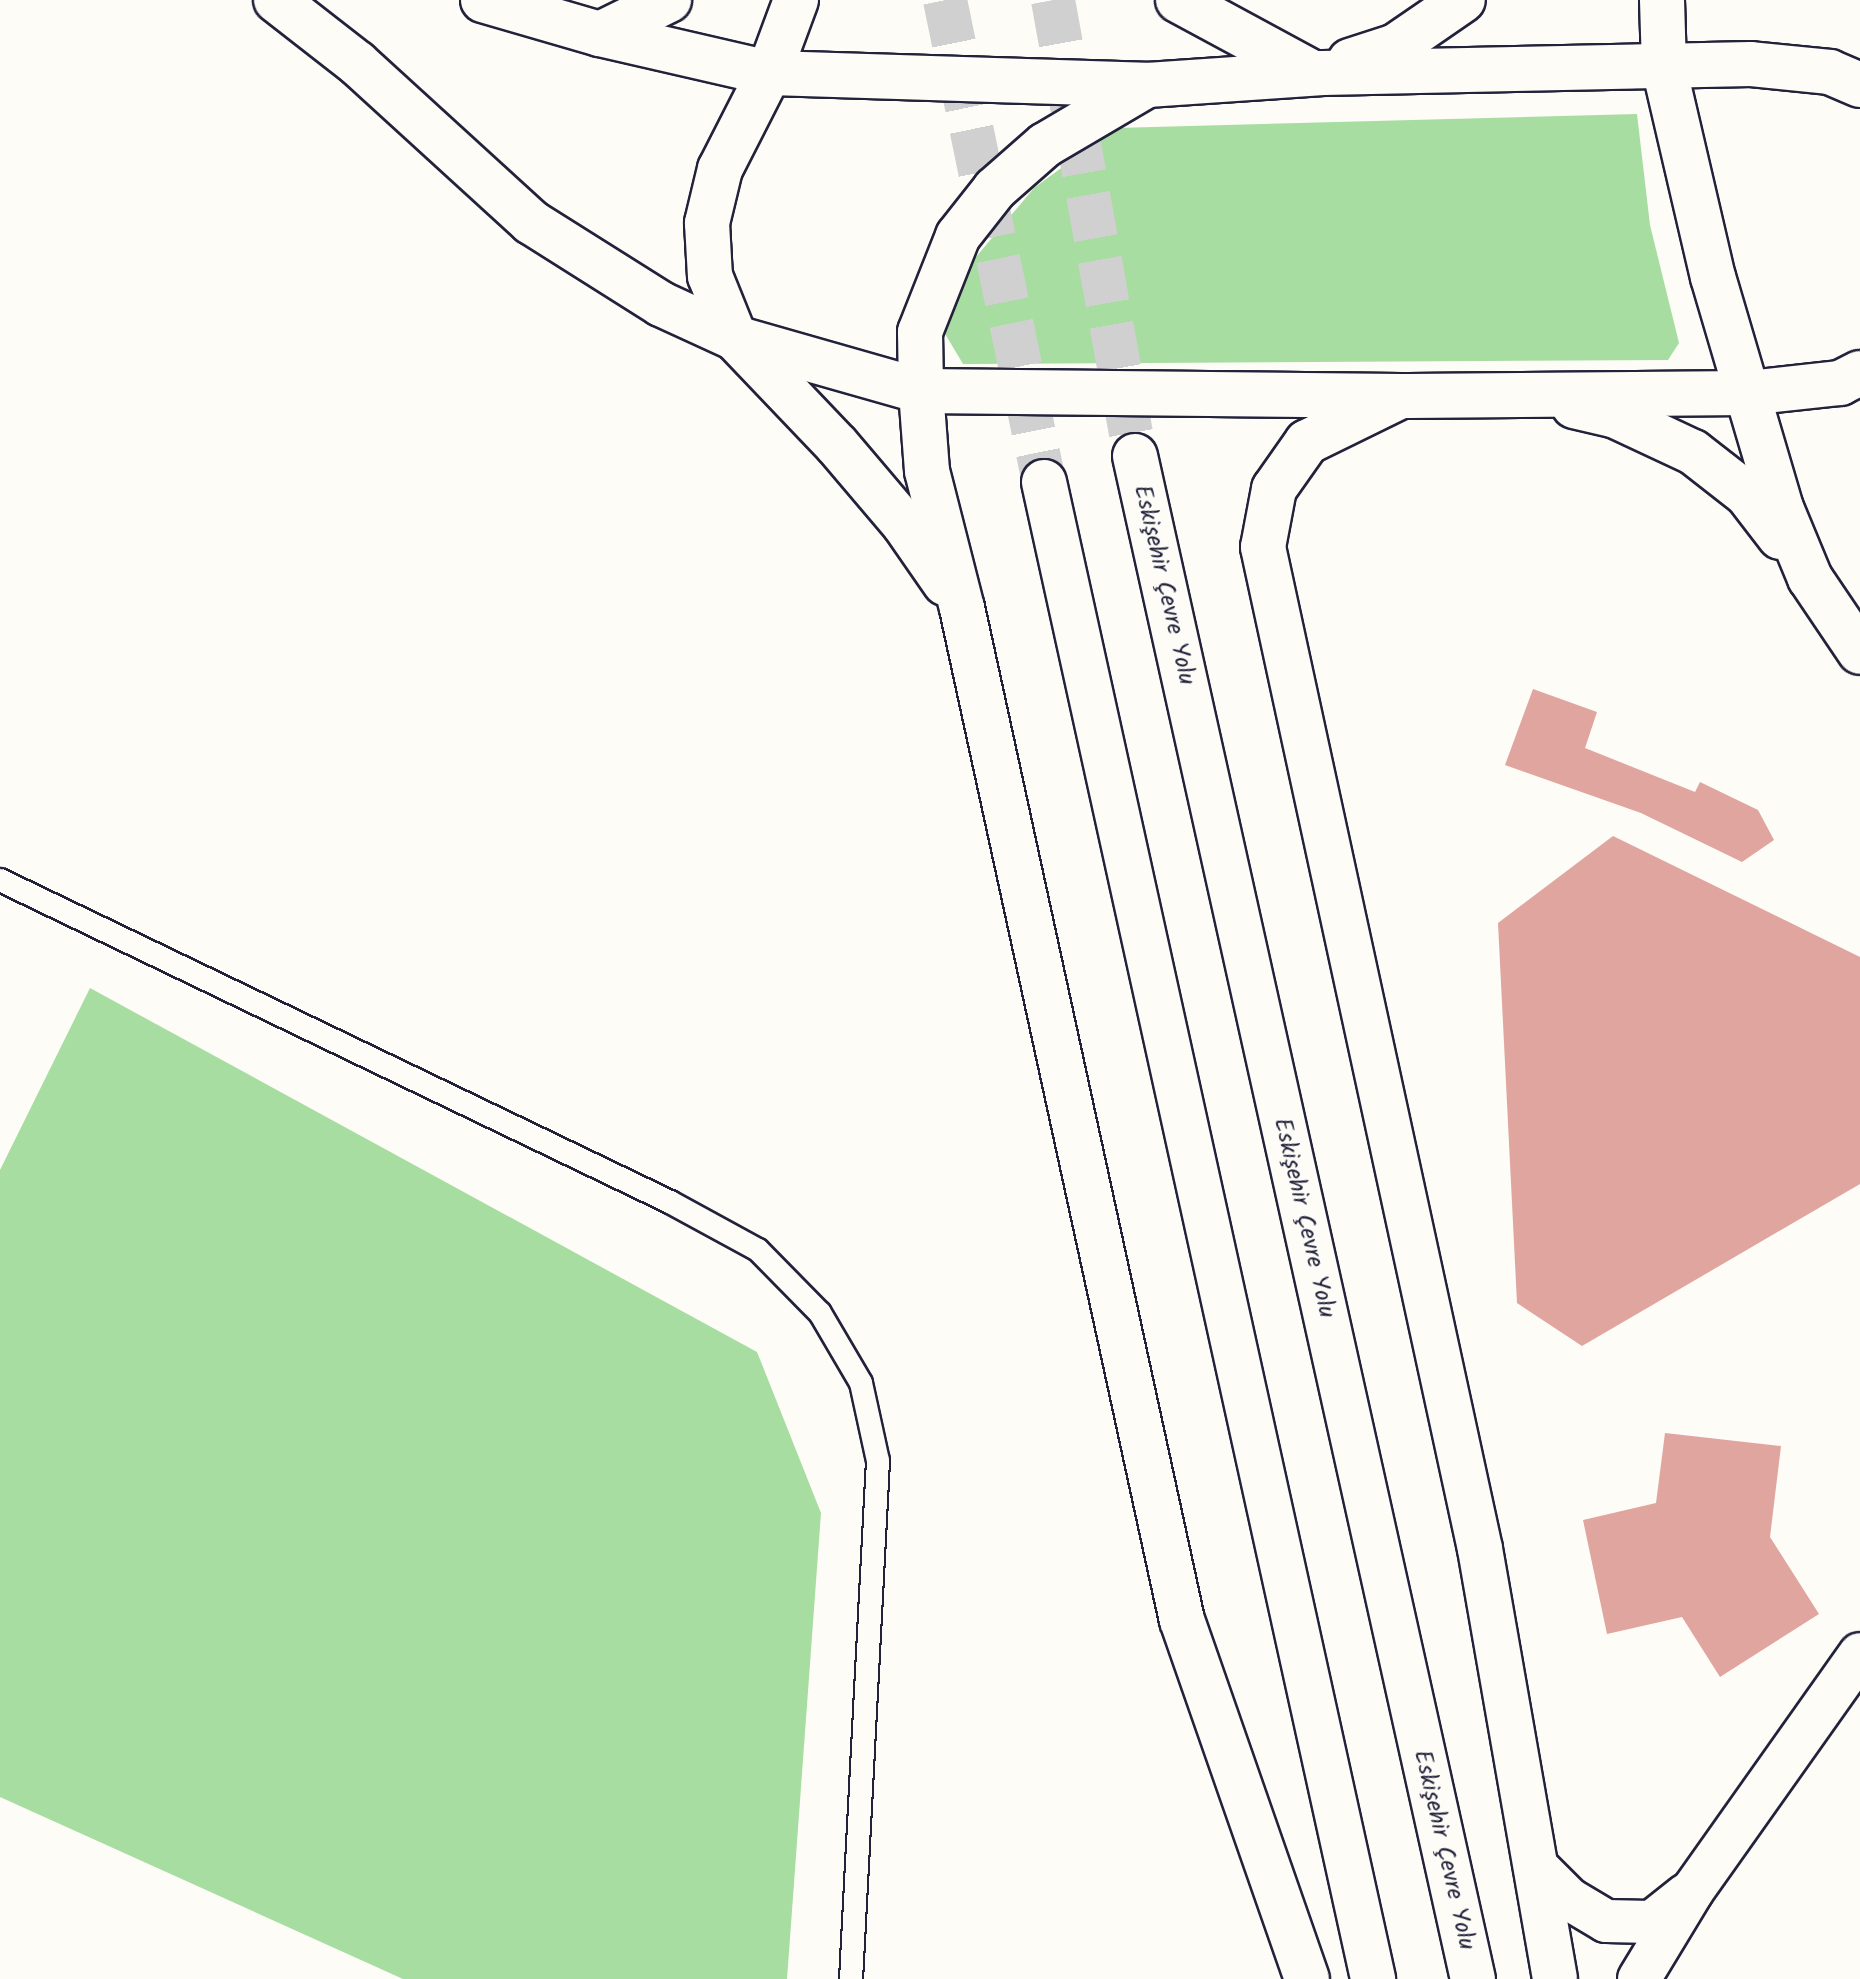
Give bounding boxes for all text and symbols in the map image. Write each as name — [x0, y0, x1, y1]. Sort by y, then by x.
street label: Eskişehir Çevre Yolu — [1127, 482, 1201, 688]
street label: Eskişehir Çevre Yolu — [1267, 1115, 1341, 1321]
street label: Eskişehir Çevre Yolu — [1407, 1747, 1481, 1953]

